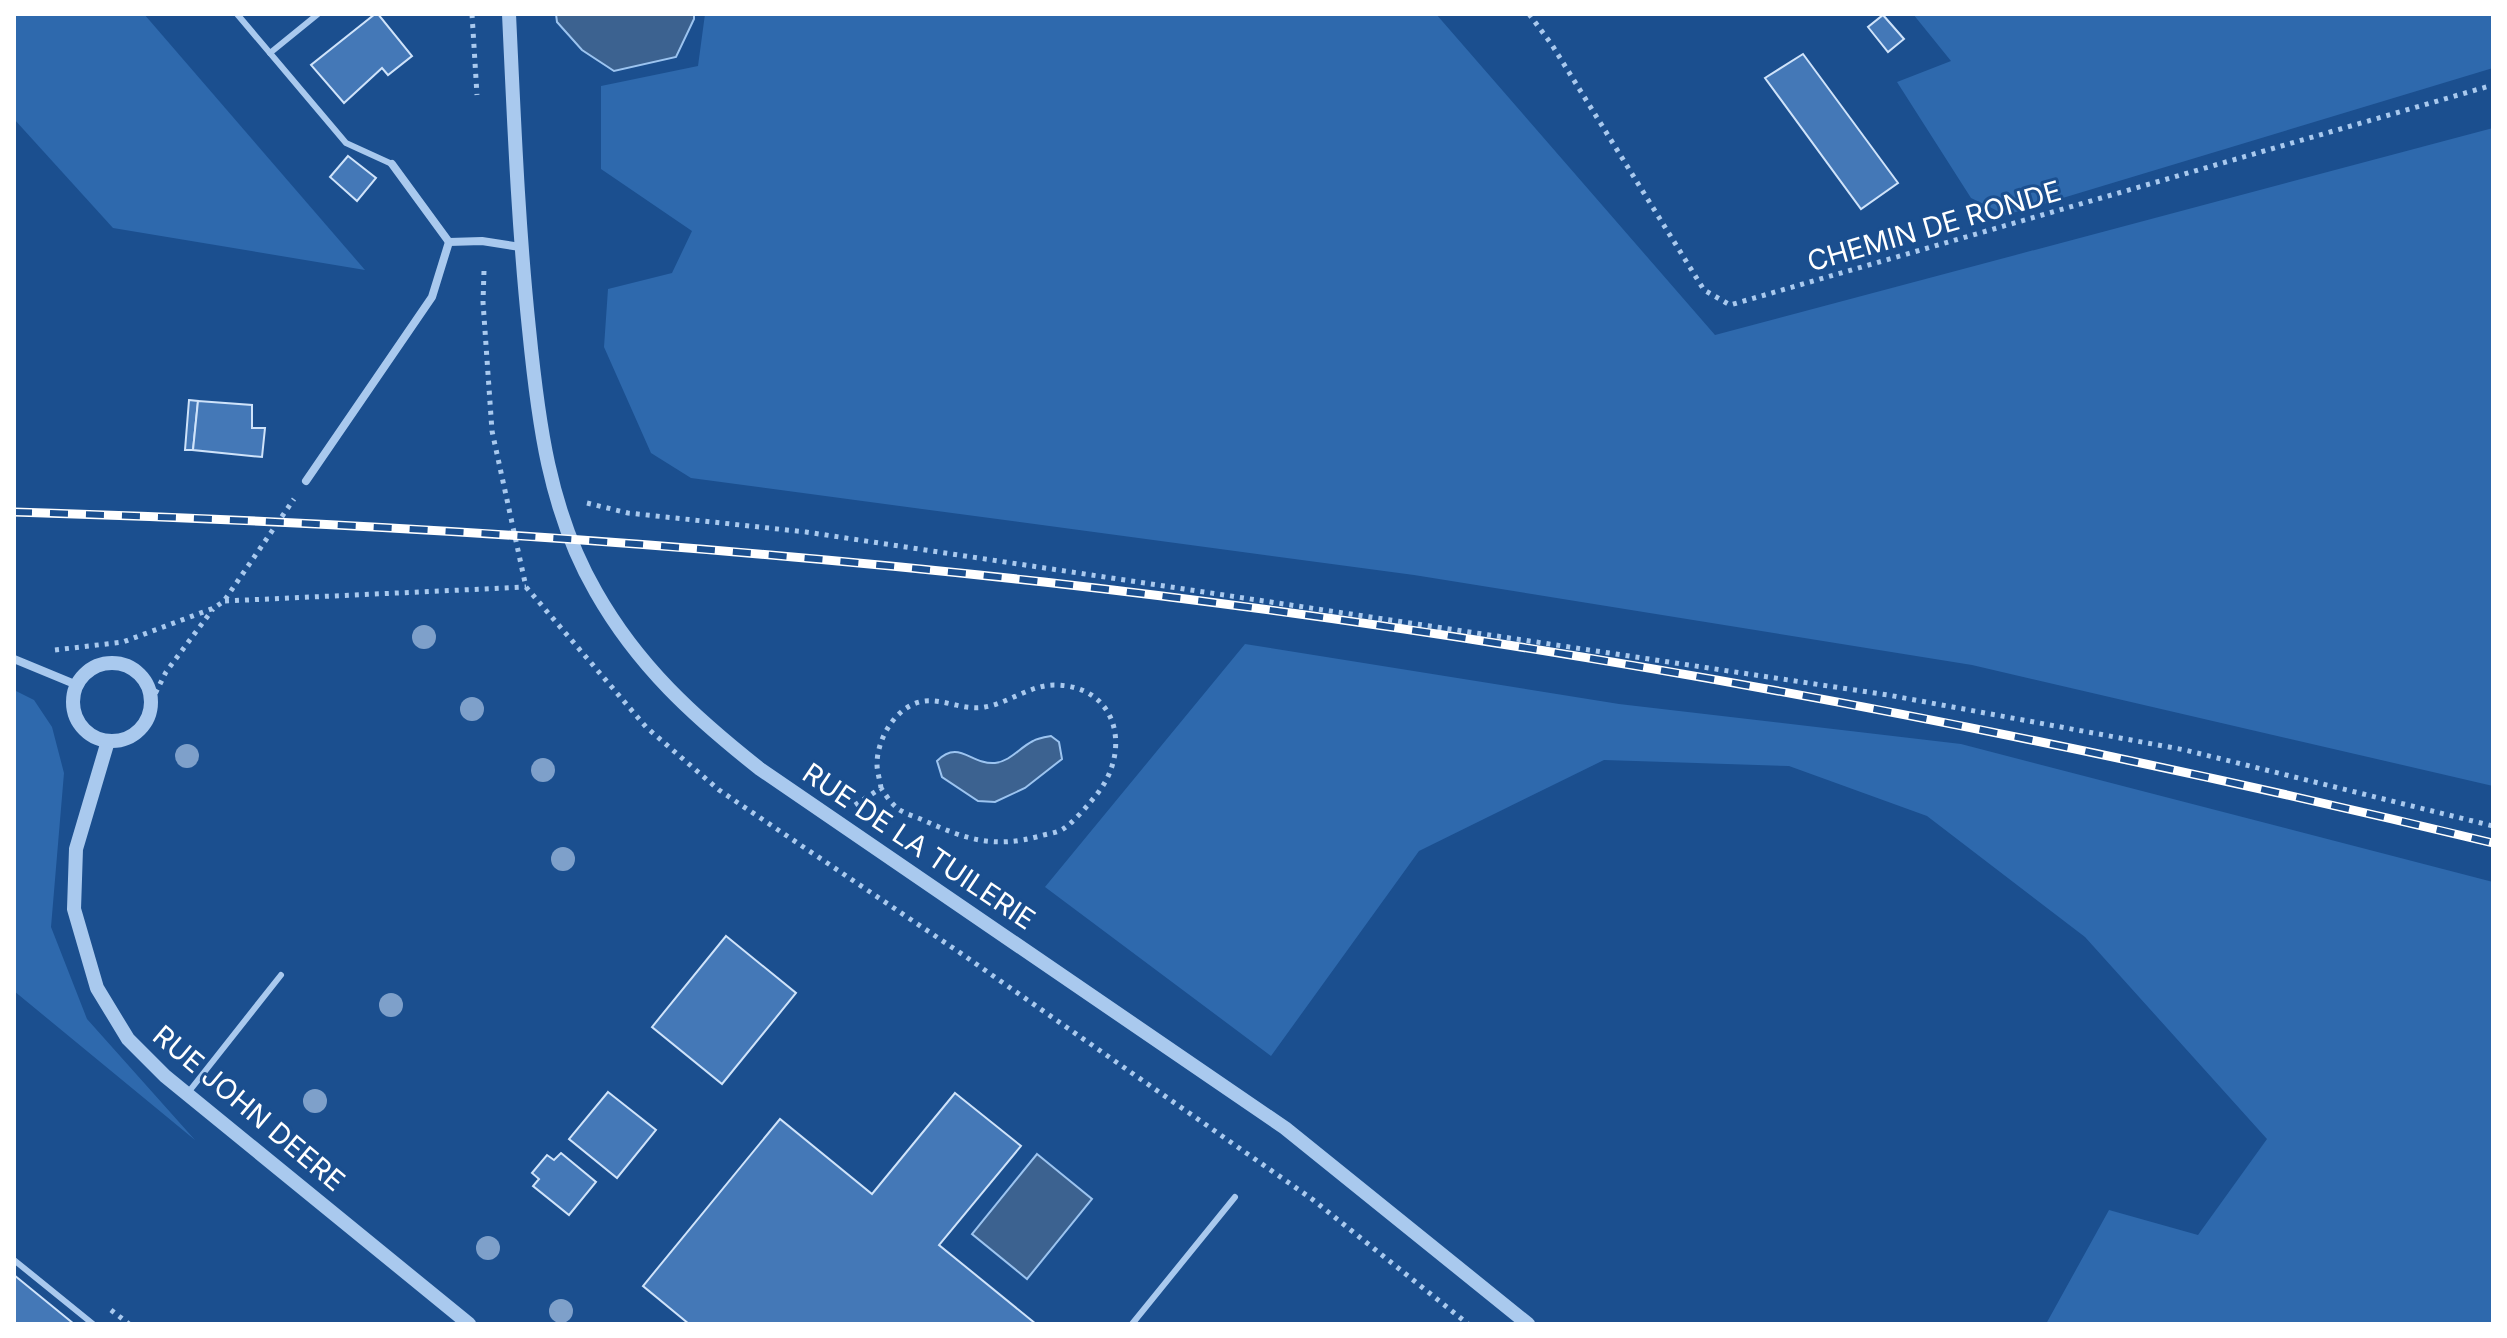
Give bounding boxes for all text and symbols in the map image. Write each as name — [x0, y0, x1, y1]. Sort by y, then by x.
street label: CHEMIN DE RONDE — [1803, 174, 2065, 278]
street label: RUE DE LA TUILERIE — [796, 756, 1042, 936]
street label: RUE JOHN DEERE — [146, 1018, 352, 1198]

